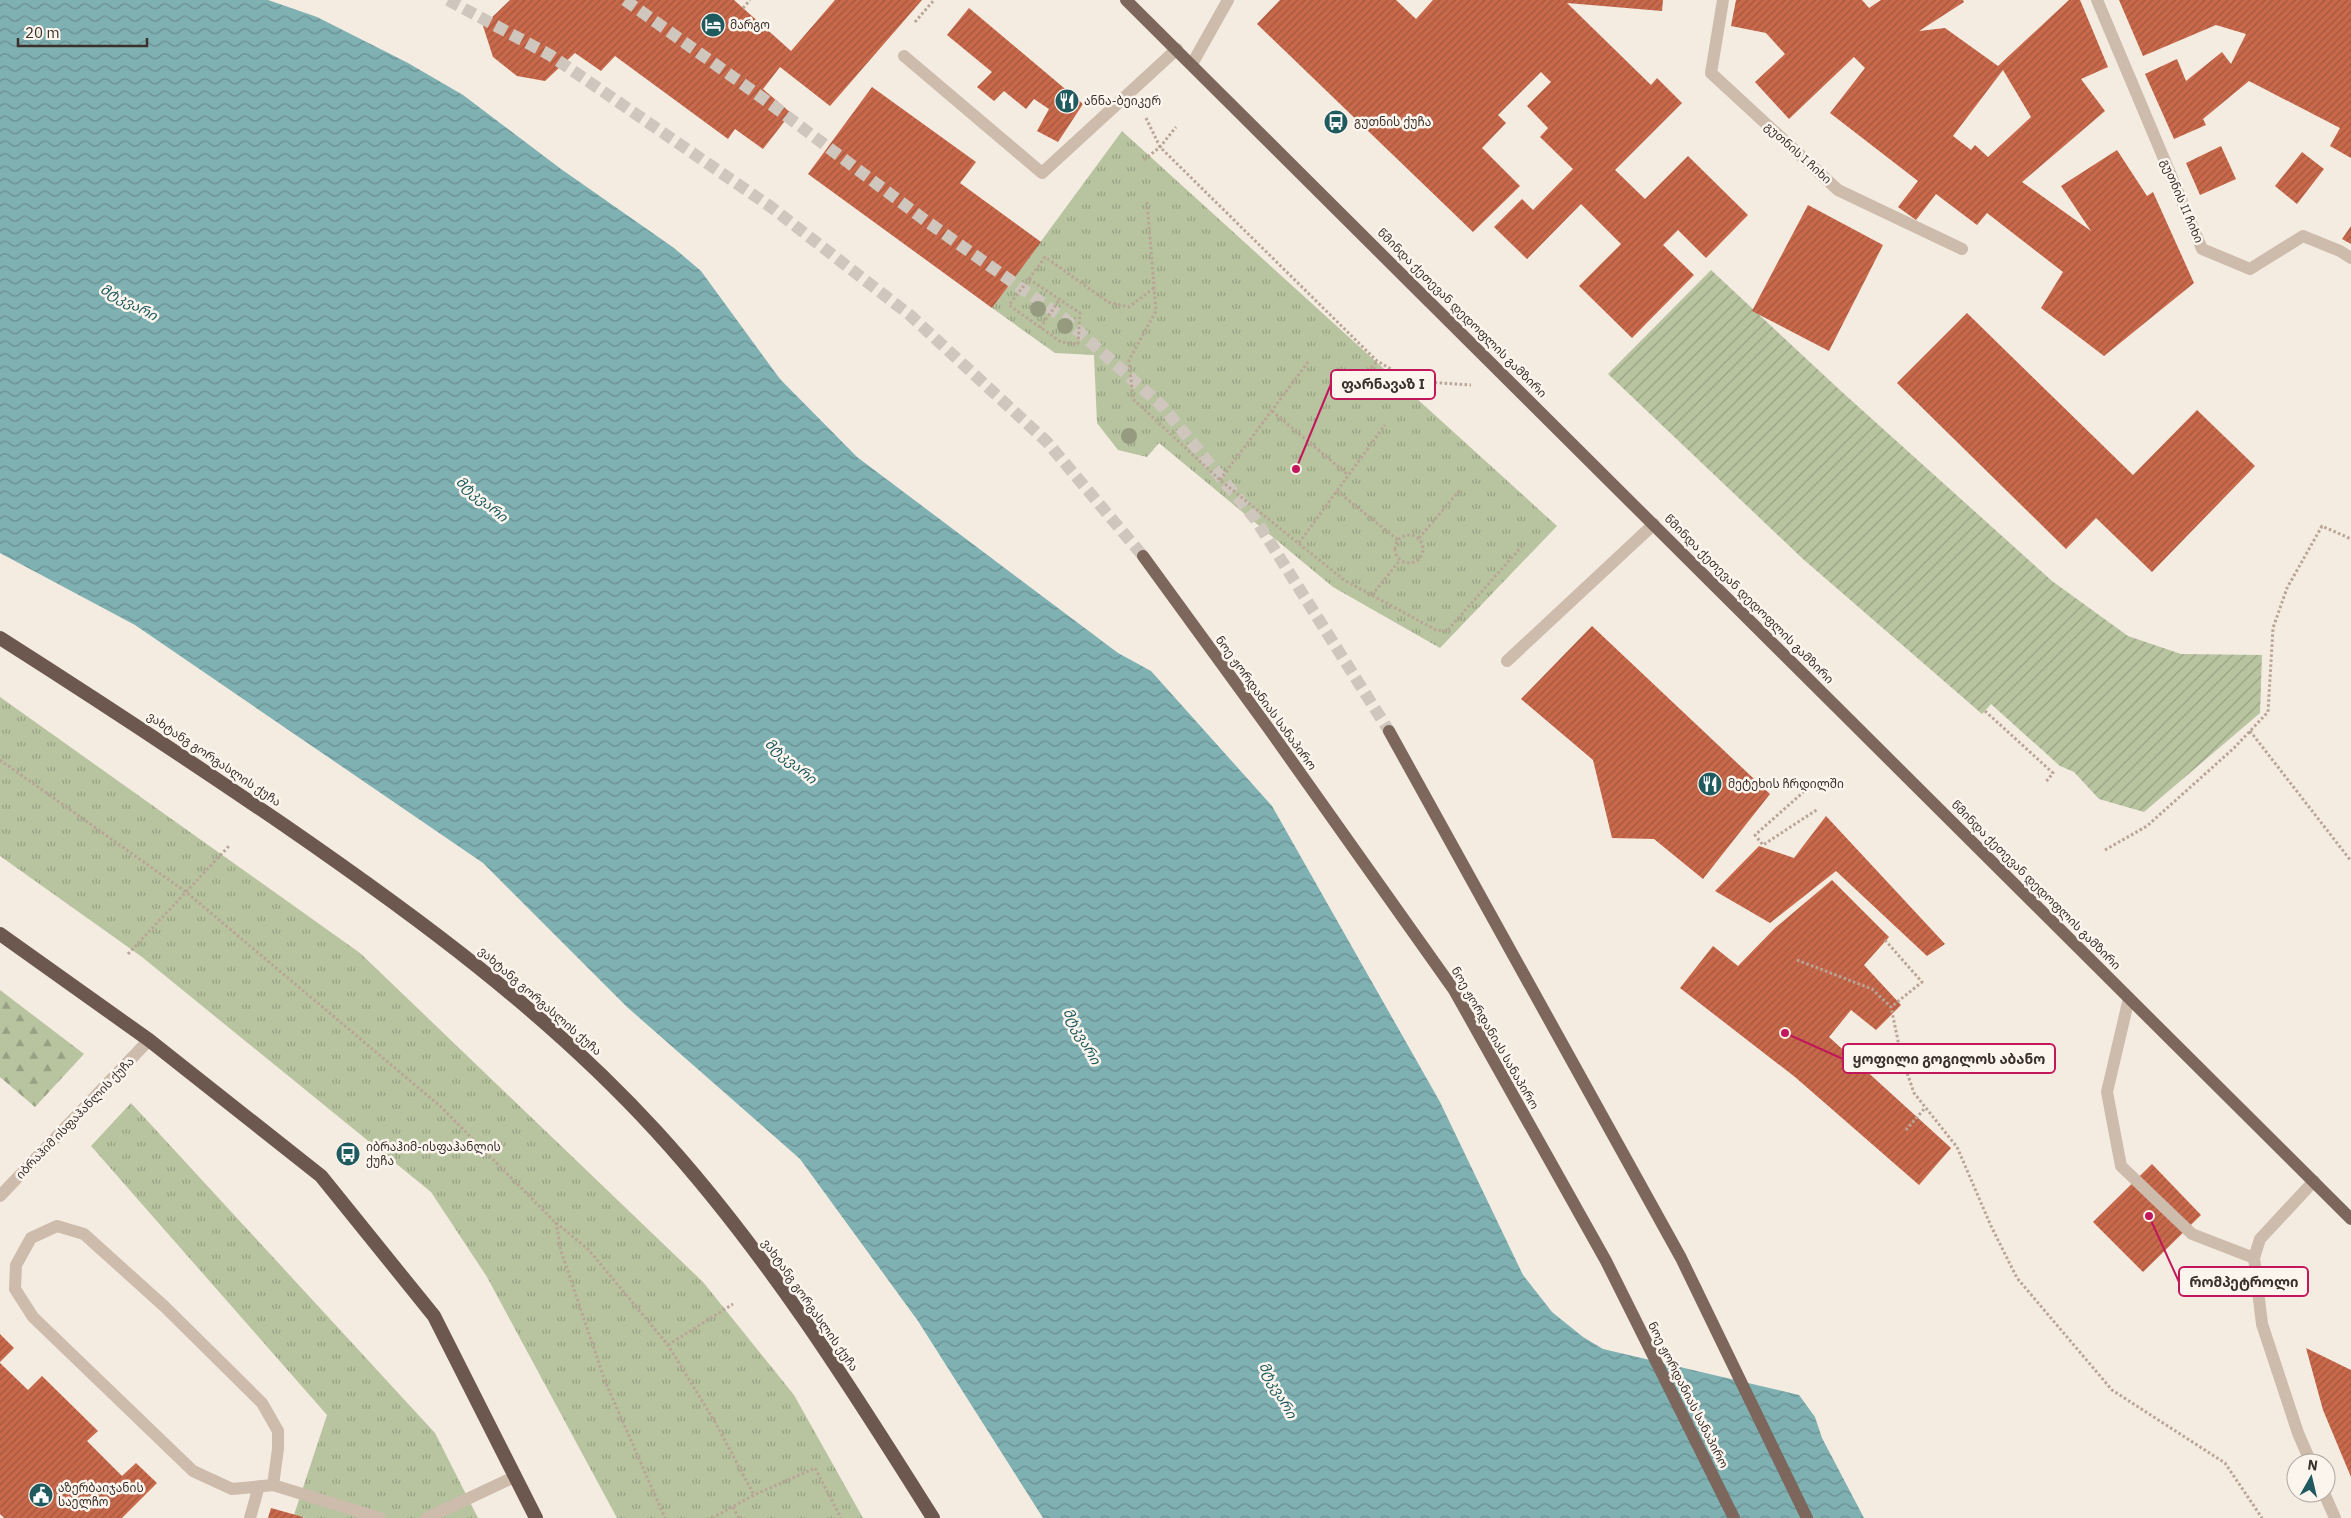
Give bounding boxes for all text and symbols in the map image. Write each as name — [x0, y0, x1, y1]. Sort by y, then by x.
hotel icon: მარგო — [700, 12, 726, 38]
scale bar — [18, 15, 146, 47]
place label: მარგო — [730, 17, 770, 32]
text: 20 m — [25, 23, 60, 42]
restaurant icon: ანნა-ბეიკერ — [1054, 88, 1080, 114]
place label: ანნა-ბეიკერ — [1084, 93, 1161, 108]
bus stop icon: გუთნის ქუჩა — [1323, 109, 1349, 135]
place label: გუთნის ქუჩა — [1354, 114, 1431, 129]
street label: გუთნის I ჩიხი — [1762, 119, 1835, 187]
street label: გუთნის II ჩიხი — [2158, 157, 2207, 245]
street label: წმინდა ქეთევან დედოფლის გამზირი — [1374, 225, 1550, 401]
water label: მტკვარი — [97, 280, 161, 325]
callout: ფარნავაზ I — [1331, 370, 1435, 399]
text: ფარნავაზ I — [1341, 375, 1425, 393]
water label: მტკვარი — [453, 472, 512, 526]
street label: წმინდა ქეთევან დედოფლის გამზირი — [1661, 511, 1837, 687]
street label: ნოე ჟორდანიას სანაპირო — [1212, 633, 1320, 773]
street label: ვახტანგ გორგასლის ქუჩა — [144, 708, 284, 810]
water label: მტკვარი — [762, 734, 821, 788]
restaurant icon: მეტეხის ჩრდილში — [1697, 771, 1723, 797]
place label: მეტეხის ჩრდილში — [1728, 776, 1844, 792]
street label: წმინდა ქეთევან დედოფლის გამზირი — [1948, 797, 2124, 973]
street label: ვახტანგ გორგასლის ქუჩა — [475, 943, 605, 1059]
street label: ნოე ჟორდანიას სანაპირო — [1448, 964, 1542, 1112]
water label: მტკვარი — [1059, 1005, 1105, 1068]
callout: ყოფილი გოგილოს აბანო — [1843, 1044, 2055, 1073]
text: ყოფილი გოგილოს აბანო — [1853, 1050, 2045, 1068]
street label: იბრაჰიმ ისფაჰანლის ქუჩა — [12, 1054, 138, 1182]
place label: იბრაჰიმ-ისფაჰანლის ქუჩა — [366, 1139, 501, 1168]
bus stop icon: იბრაჰიმ-ისფაჰანლის ქუჩა — [335, 1141, 361, 1167]
street label: ვახტანგ გორგასლის ქუჩა — [758, 1236, 862, 1374]
callout: რომპეტროლი — [2179, 1267, 2308, 1296]
text: რომპეტროლი — [2190, 1273, 2298, 1291]
street label: ნოე ჟორდანიას სანაპირო — [1644, 1319, 1732, 1471]
water label: მტკვარი — [1255, 1359, 1301, 1422]
north arrow — [2286, 1453, 2336, 1503]
text: N — [2307, 1456, 2319, 1475]
place label: აზერბაიჯანის საელჩო — [58, 1480, 144, 1510]
public building icon: აზერბაიჯანის საელჩო — [28, 1482, 54, 1508]

